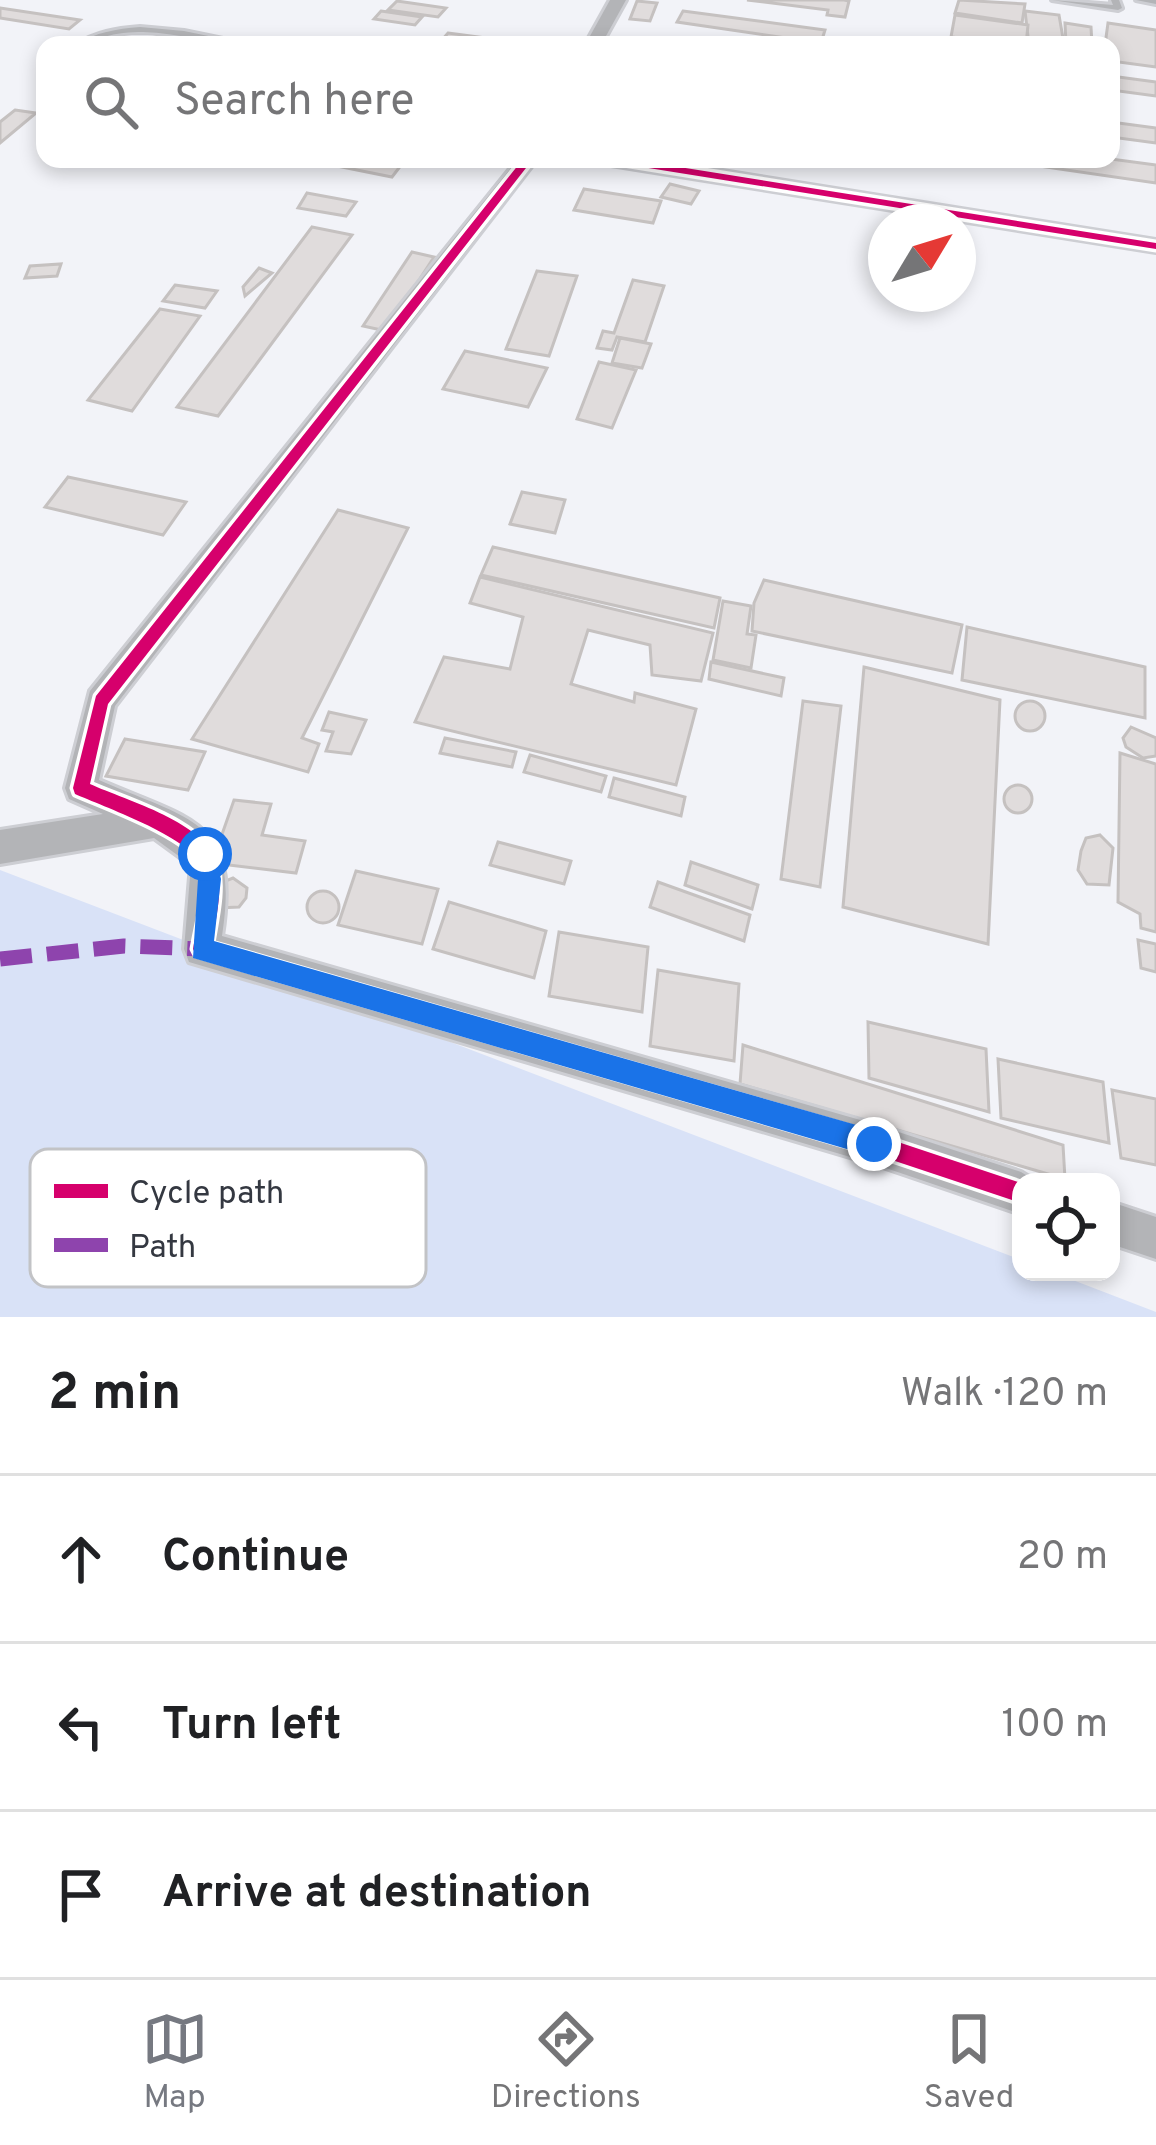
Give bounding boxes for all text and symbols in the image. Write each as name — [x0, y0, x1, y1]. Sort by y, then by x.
search box — [36, 36, 1120, 168]
icon: search — [78, 69, 144, 135]
text: Search here — [174, 74, 414, 131]
north arrow — [868, 204, 976, 312]
route start — [178, 827, 232, 881]
route end — [847, 1117, 901, 1171]
legend — [30, 1149, 426, 1287]
map controls — [1012, 1173, 1120, 1281]
button: locate — [1012, 1173, 1120, 1281]
text: Cycle path — [129, 1174, 284, 1216]
text: Path — [129, 1228, 196, 1270]
text: 2 min — [48, 1363, 181, 1428]
text: Walk · 120 m — [901, 1371, 1108, 1420]
icon: ahead — [48, 1526, 114, 1592]
text: Continue — [162, 1530, 349, 1587]
text: 20 m — [1017, 1534, 1108, 1583]
icon: left — [48, 1694, 114, 1760]
text: Turn left — [162, 1698, 341, 1755]
text: 100 m — [1001, 1702, 1108, 1751]
icon: arrive — [48, 1862, 114, 1928]
text: Arrive at destination — [162, 1866, 592, 1923]
tab: Map — [142, 2006, 208, 2120]
tab: Directions — [491, 2006, 641, 2120]
tab: Saved — [924, 2006, 1014, 2120]

